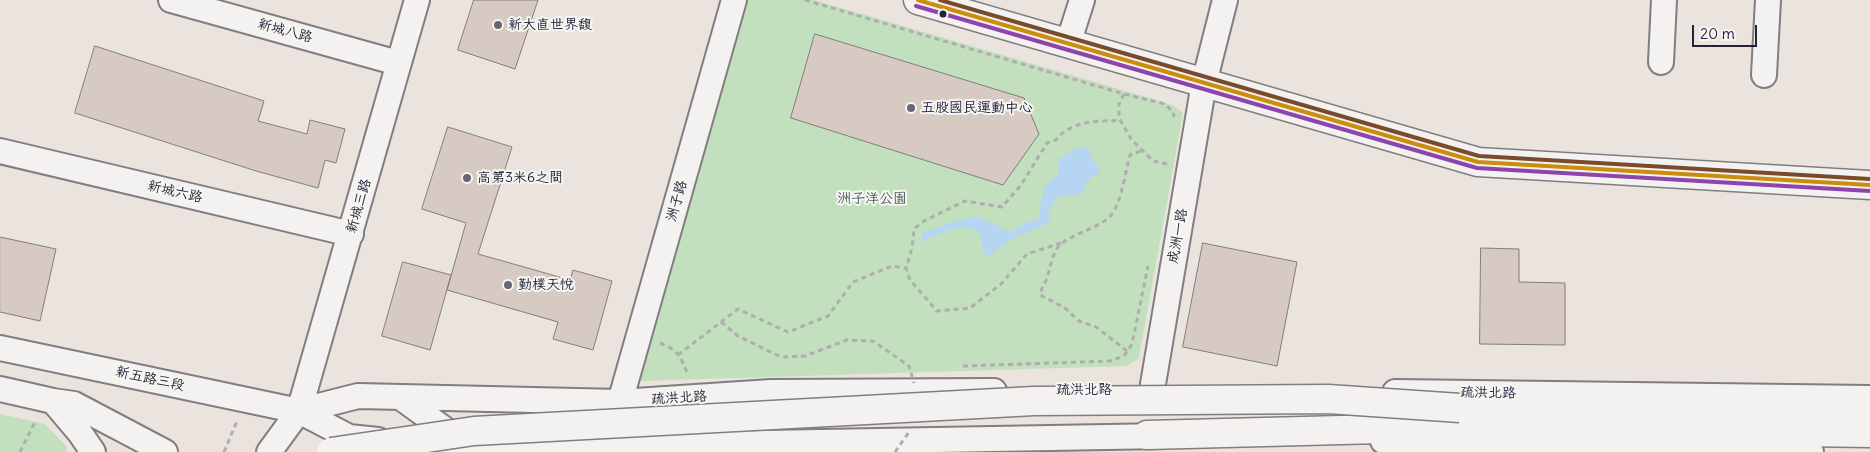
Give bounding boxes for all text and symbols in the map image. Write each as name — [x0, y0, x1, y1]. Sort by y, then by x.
unlabelled marker — [938, 9, 948, 19]
scale bar — [1695, 15, 1760, 47]
street label: 新城八路 — [256, 16, 314, 46]
place label: 新大直世界馥 — [508, 17, 592, 33]
marker: 新大直世界馥 — [492, 19, 504, 31]
text: 20 m — [1700, 24, 1735, 43]
place label: 五股國民運動中心 — [921, 100, 1033, 116]
marker: 五股國民運動中心 — [905, 102, 917, 114]
place label: 高第3米6之間 — [477, 170, 563, 186]
marker: 高第3米6之間 — [461, 172, 473, 184]
street label: 新城三路 — [343, 177, 375, 235]
street label: 新城六路 — [146, 178, 204, 206]
street label: 洲子路 — [663, 178, 691, 224]
park label: 洲子洋公園 — [837, 191, 907, 207]
street label: 成洲一路 — [1165, 207, 1191, 265]
place label: 勤樸天悅 — [518, 277, 574, 293]
marker: 勤樸天悅 — [502, 279, 514, 291]
street label: 新五路三段 — [114, 364, 186, 394]
street label: 疏洪北路 — [1056, 382, 1112, 398]
street label: 疏洪北路 — [1460, 384, 1516, 402]
street label: 疏洪北路 — [651, 388, 707, 408]

